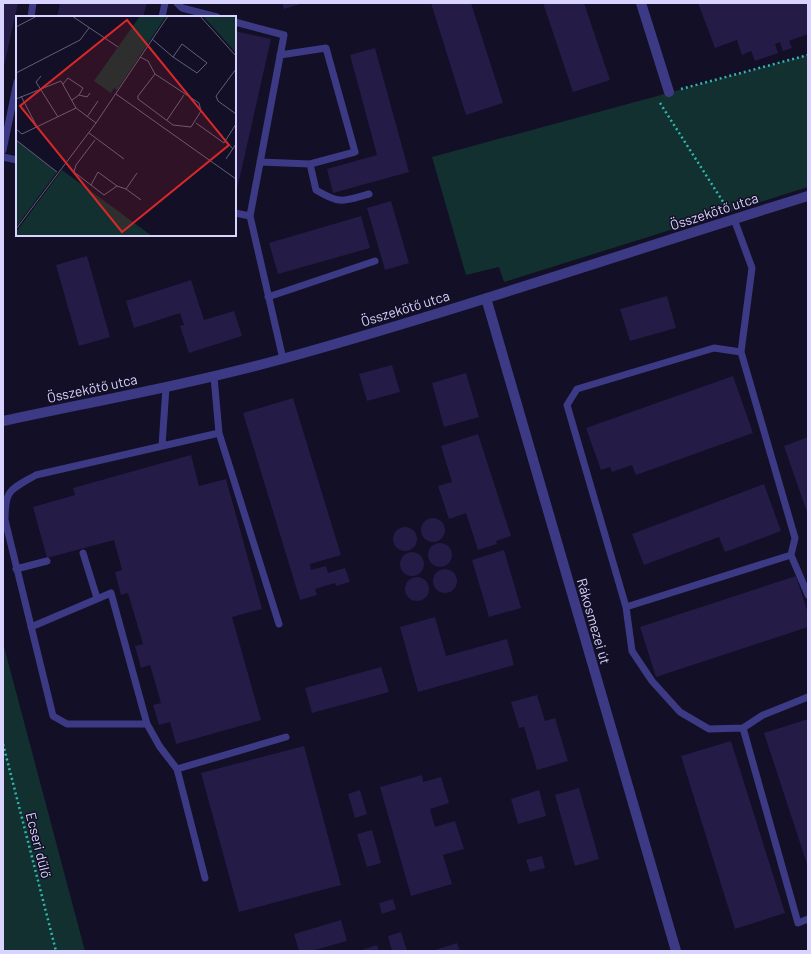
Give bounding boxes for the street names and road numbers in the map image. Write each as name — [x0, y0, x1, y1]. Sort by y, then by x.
street label: Összekötő utca — [668, 189, 760, 233]
street label: Összekötő utca — [359, 286, 451, 330]
street label: Összekötő utca — [45, 370, 139, 406]
street label: Rákosmezei út — [574, 576, 614, 666]
street label: Ecseri dűlő — [23, 810, 55, 880]

